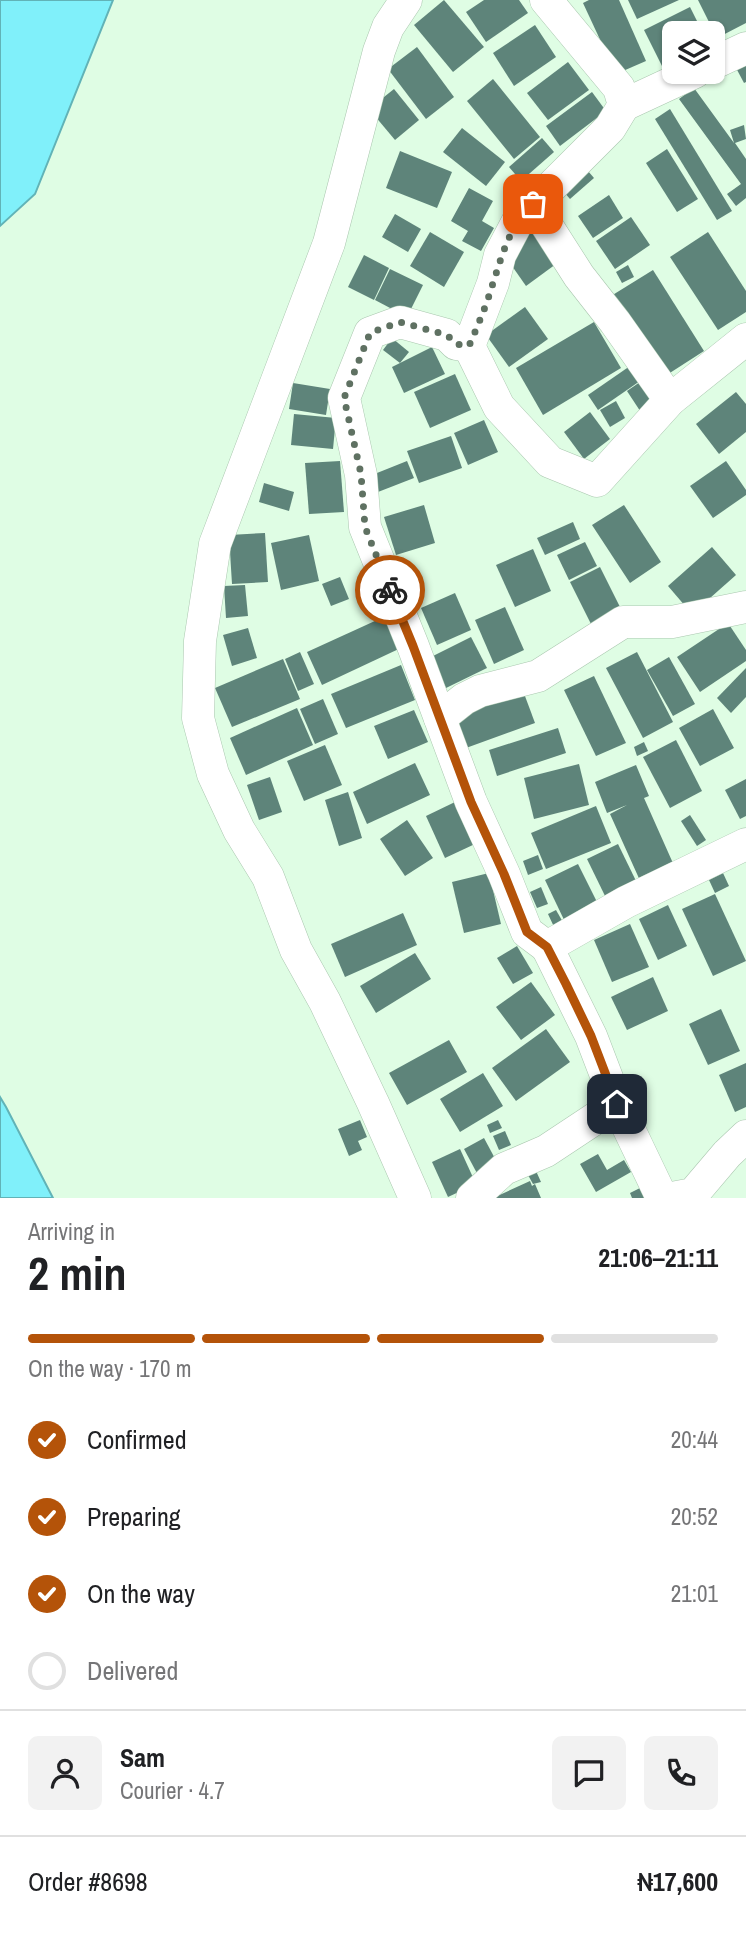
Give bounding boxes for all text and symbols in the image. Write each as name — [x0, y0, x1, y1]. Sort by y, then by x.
map controls — [662, 21, 725, 84]
button: layers — [662, 21, 725, 84]
pin — [503, 174, 563, 234]
icon: bag — [514, 185, 552, 223]
courier — [355, 555, 425, 625]
icon: bike — [371, 571, 409, 609]
pin — [587, 1074, 647, 1134]
icon: home — [598, 1085, 636, 1123]
text: Arriving in — [28, 1216, 115, 1247]
text: 21:06–21:11 — [598, 1240, 718, 1275]
text: 2 min — [28, 1242, 127, 1304]
text: On the way · 170 m — [28, 1353, 192, 1384]
icon: check — [28, 1421, 66, 1459]
text: Confirmed — [87, 1422, 187, 1457]
text: 20:44 — [671, 1424, 718, 1455]
icon: check — [28, 1498, 66, 1536]
text: Preparing — [87, 1499, 181, 1534]
text: 20:52 — [671, 1501, 718, 1532]
icon: check — [28, 1575, 66, 1613]
text: On the way — [87, 1576, 195, 1611]
text: 21:01 — [671, 1578, 718, 1609]
text: Delivered — [87, 1653, 178, 1688]
button: person — [28, 1736, 102, 1810]
button: chat — [552, 1736, 626, 1810]
button: phone — [644, 1736, 718, 1810]
text: Sam — [120, 1740, 165, 1775]
text: Courier · 4.7 — [120, 1775, 225, 1806]
text: Order #8698 — [28, 1864, 148, 1899]
text: ₦17,600 — [637, 1864, 718, 1899]

